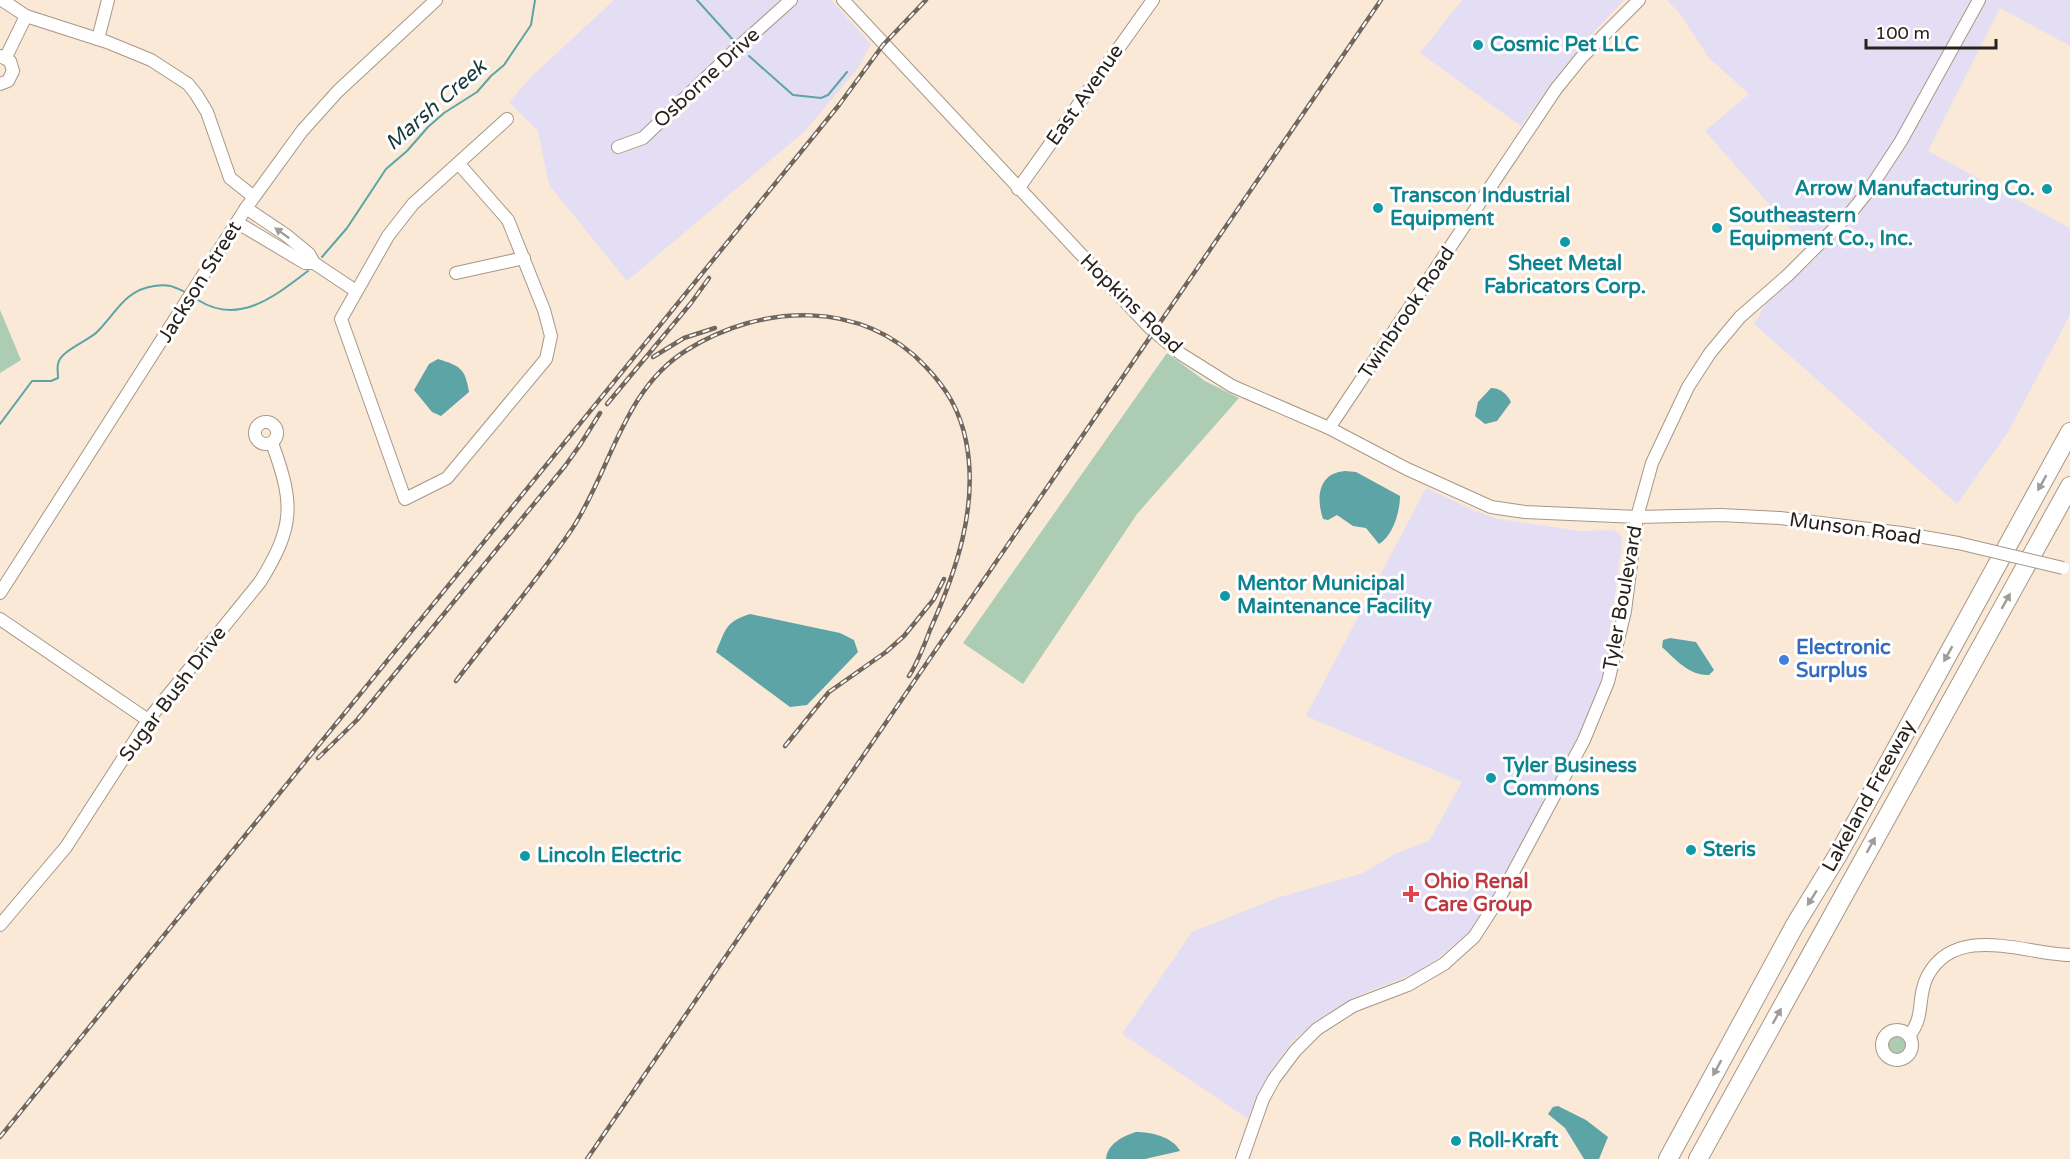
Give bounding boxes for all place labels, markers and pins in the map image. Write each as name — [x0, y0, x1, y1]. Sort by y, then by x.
place label: Cosmic Pet LLC — [1490, 33, 1639, 57]
marker: Cosmic Pet LLC — [1471, 38, 1485, 52]
place label: Arrow Manufacturing Co. — [1795, 177, 2035, 201]
marker: Arrow Manufacturing Co. — [2040, 182, 2054, 196]
place label: Transcon Industrial Equipment — [1389, 184, 1570, 231]
marker: Transcon Industrial Equipment — [1371, 201, 1385, 215]
place label: Southeastern Equipment Co., Inc. — [1729, 204, 1913, 251]
marker: Southeastern Equipment Co., Inc. — [1710, 221, 1724, 235]
marker: Sheet Metal Fabricators Corp. — [1558, 235, 1572, 249]
place label: Sheet Metal Fabricators Corp. — [1484, 252, 1646, 299]
place label: Mentor Municipal Maintenance Facility — [1237, 572, 1432, 619]
marker: Mentor Municipal Maintenance Facility — [1218, 589, 1232, 603]
place label: Electronic Surplus — [1796, 636, 1891, 683]
marker: Electronic Surplus — [1777, 653, 1791, 667]
place label: Tyler Business Commons — [1502, 754, 1637, 801]
marker: Tyler Business Commons — [1484, 771, 1498, 785]
place label: Steris — [1703, 838, 1756, 862]
marker: Steris — [1684, 843, 1698, 857]
place label: Lincoln Electric — [537, 844, 682, 868]
marker: Lincoln Electric — [518, 849, 532, 863]
place label: Ohio Renal Care Group — [1424, 870, 1533, 917]
marker: Ohio Renal Care Group — [1402, 885, 1420, 903]
place label: Roll-Kraft — [1468, 1129, 1559, 1153]
marker: Roll-Kraft — [1449, 1134, 1463, 1148]

